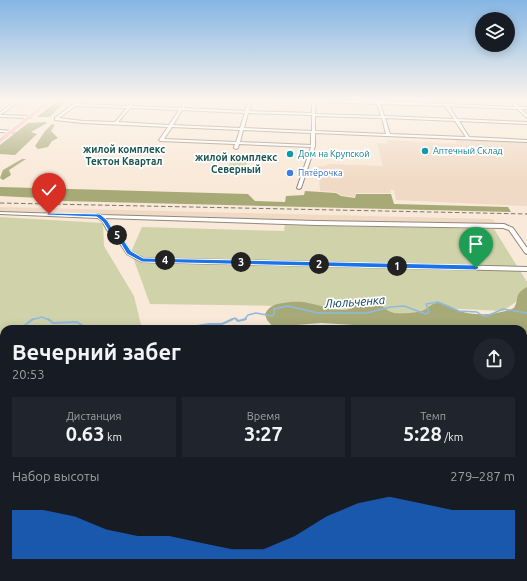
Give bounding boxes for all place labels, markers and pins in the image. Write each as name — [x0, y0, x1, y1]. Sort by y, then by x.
marker: Аптечный Склад — [420, 146, 430, 156]
place label: Аптечный Склад — [433, 146, 503, 156]
marker: Дом на Крупской — [285, 149, 295, 159]
place label: Дом на Крупской — [298, 149, 370, 159]
marker: Пятёрочка — [285, 168, 295, 178]
place label: Пятёрочка — [298, 168, 343, 178]
pin — [32, 173, 66, 214]
pin: 5 — [107, 225, 127, 245]
pin — [459, 227, 493, 268]
pin: 4 — [155, 250, 175, 270]
pin: 3 — [231, 252, 251, 272]
pin: 2 — [309, 254, 329, 274]
pin: 1 — [387, 256, 407, 276]

